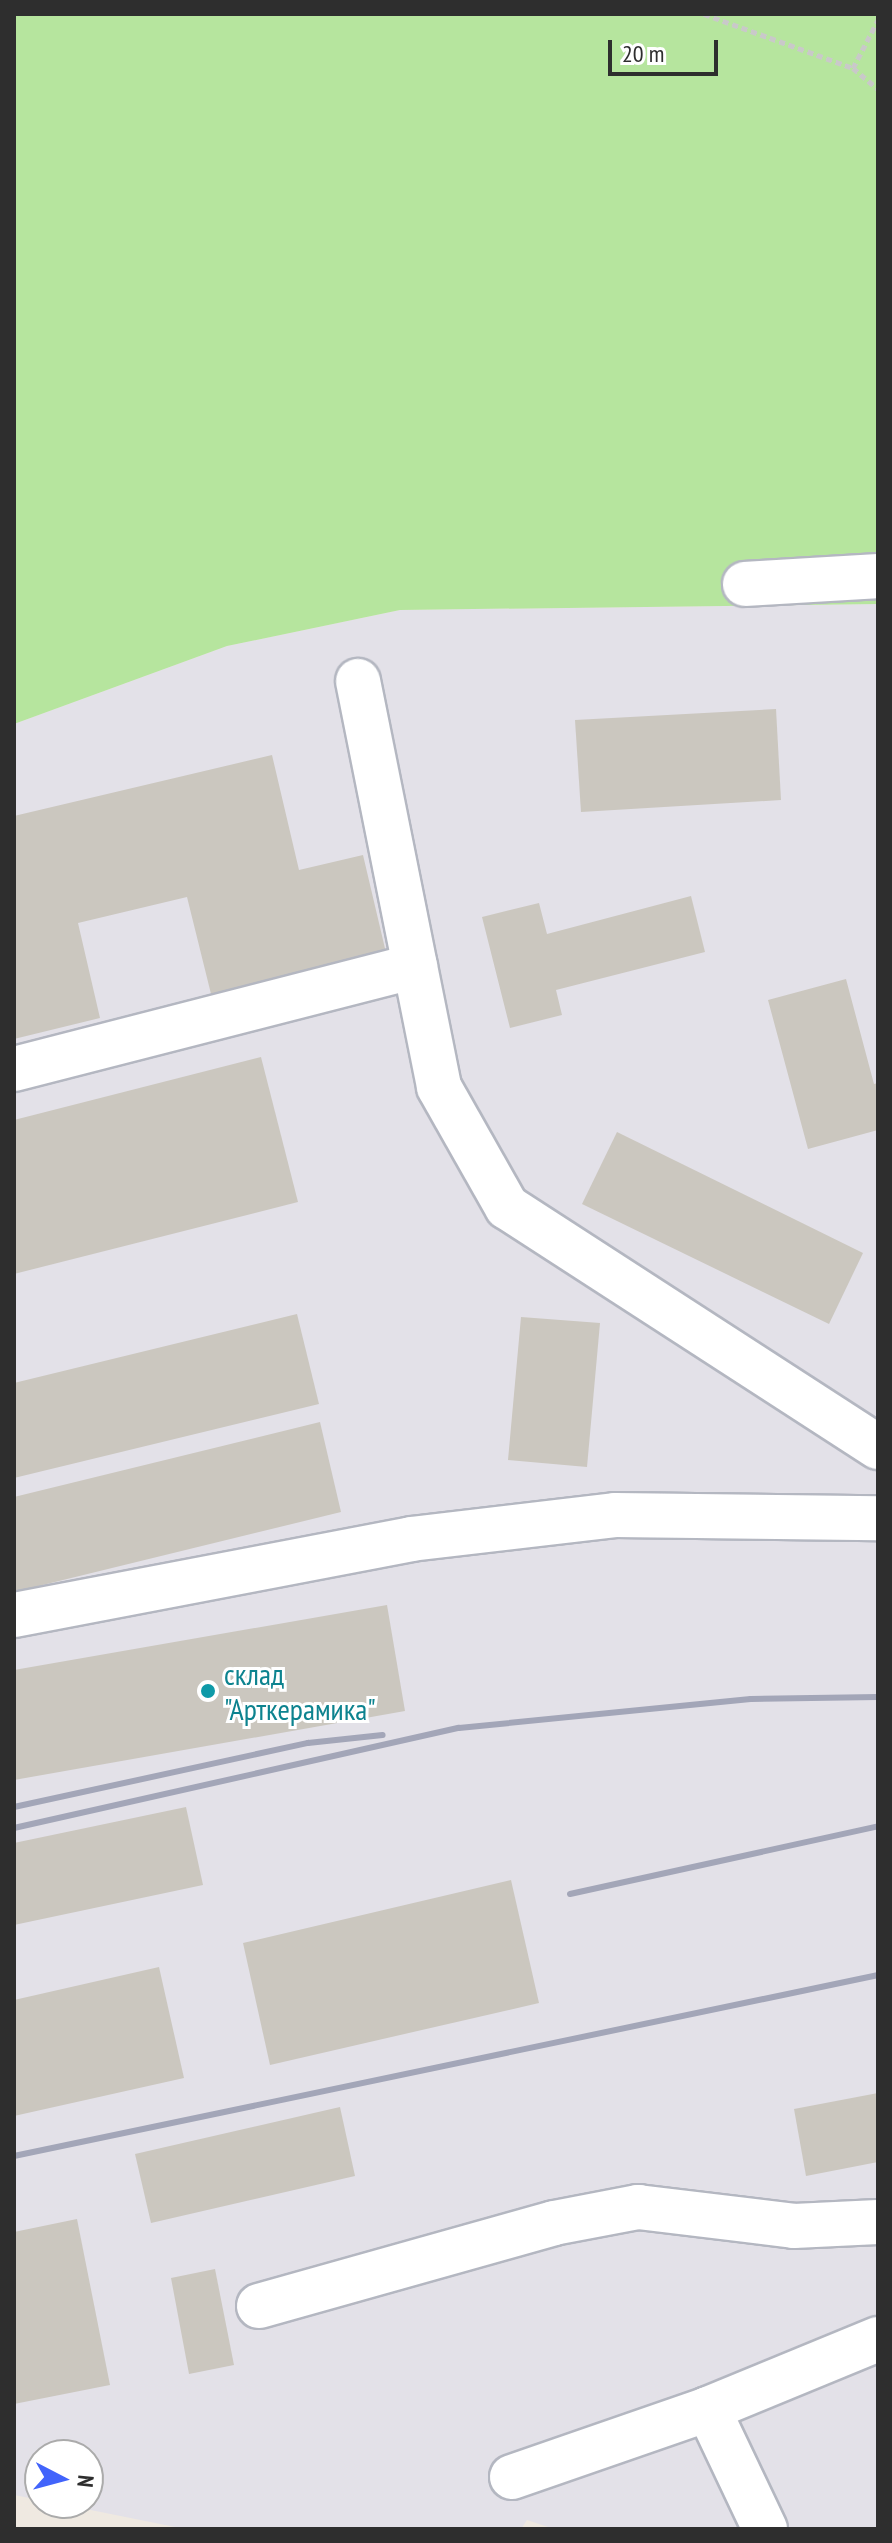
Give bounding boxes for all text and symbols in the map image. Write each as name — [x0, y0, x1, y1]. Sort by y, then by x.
scale bar — [612, 24, 722, 74]
text: 20 m — [622, 38, 664, 69]
place label: склад "Арткерамика" — [224, 1656, 376, 1726]
marker: склад "Арткерамика" — [199, 1682, 217, 1700]
north arrow — [24, 2439, 104, 2519]
text: N — [71, 2474, 100, 2489]

